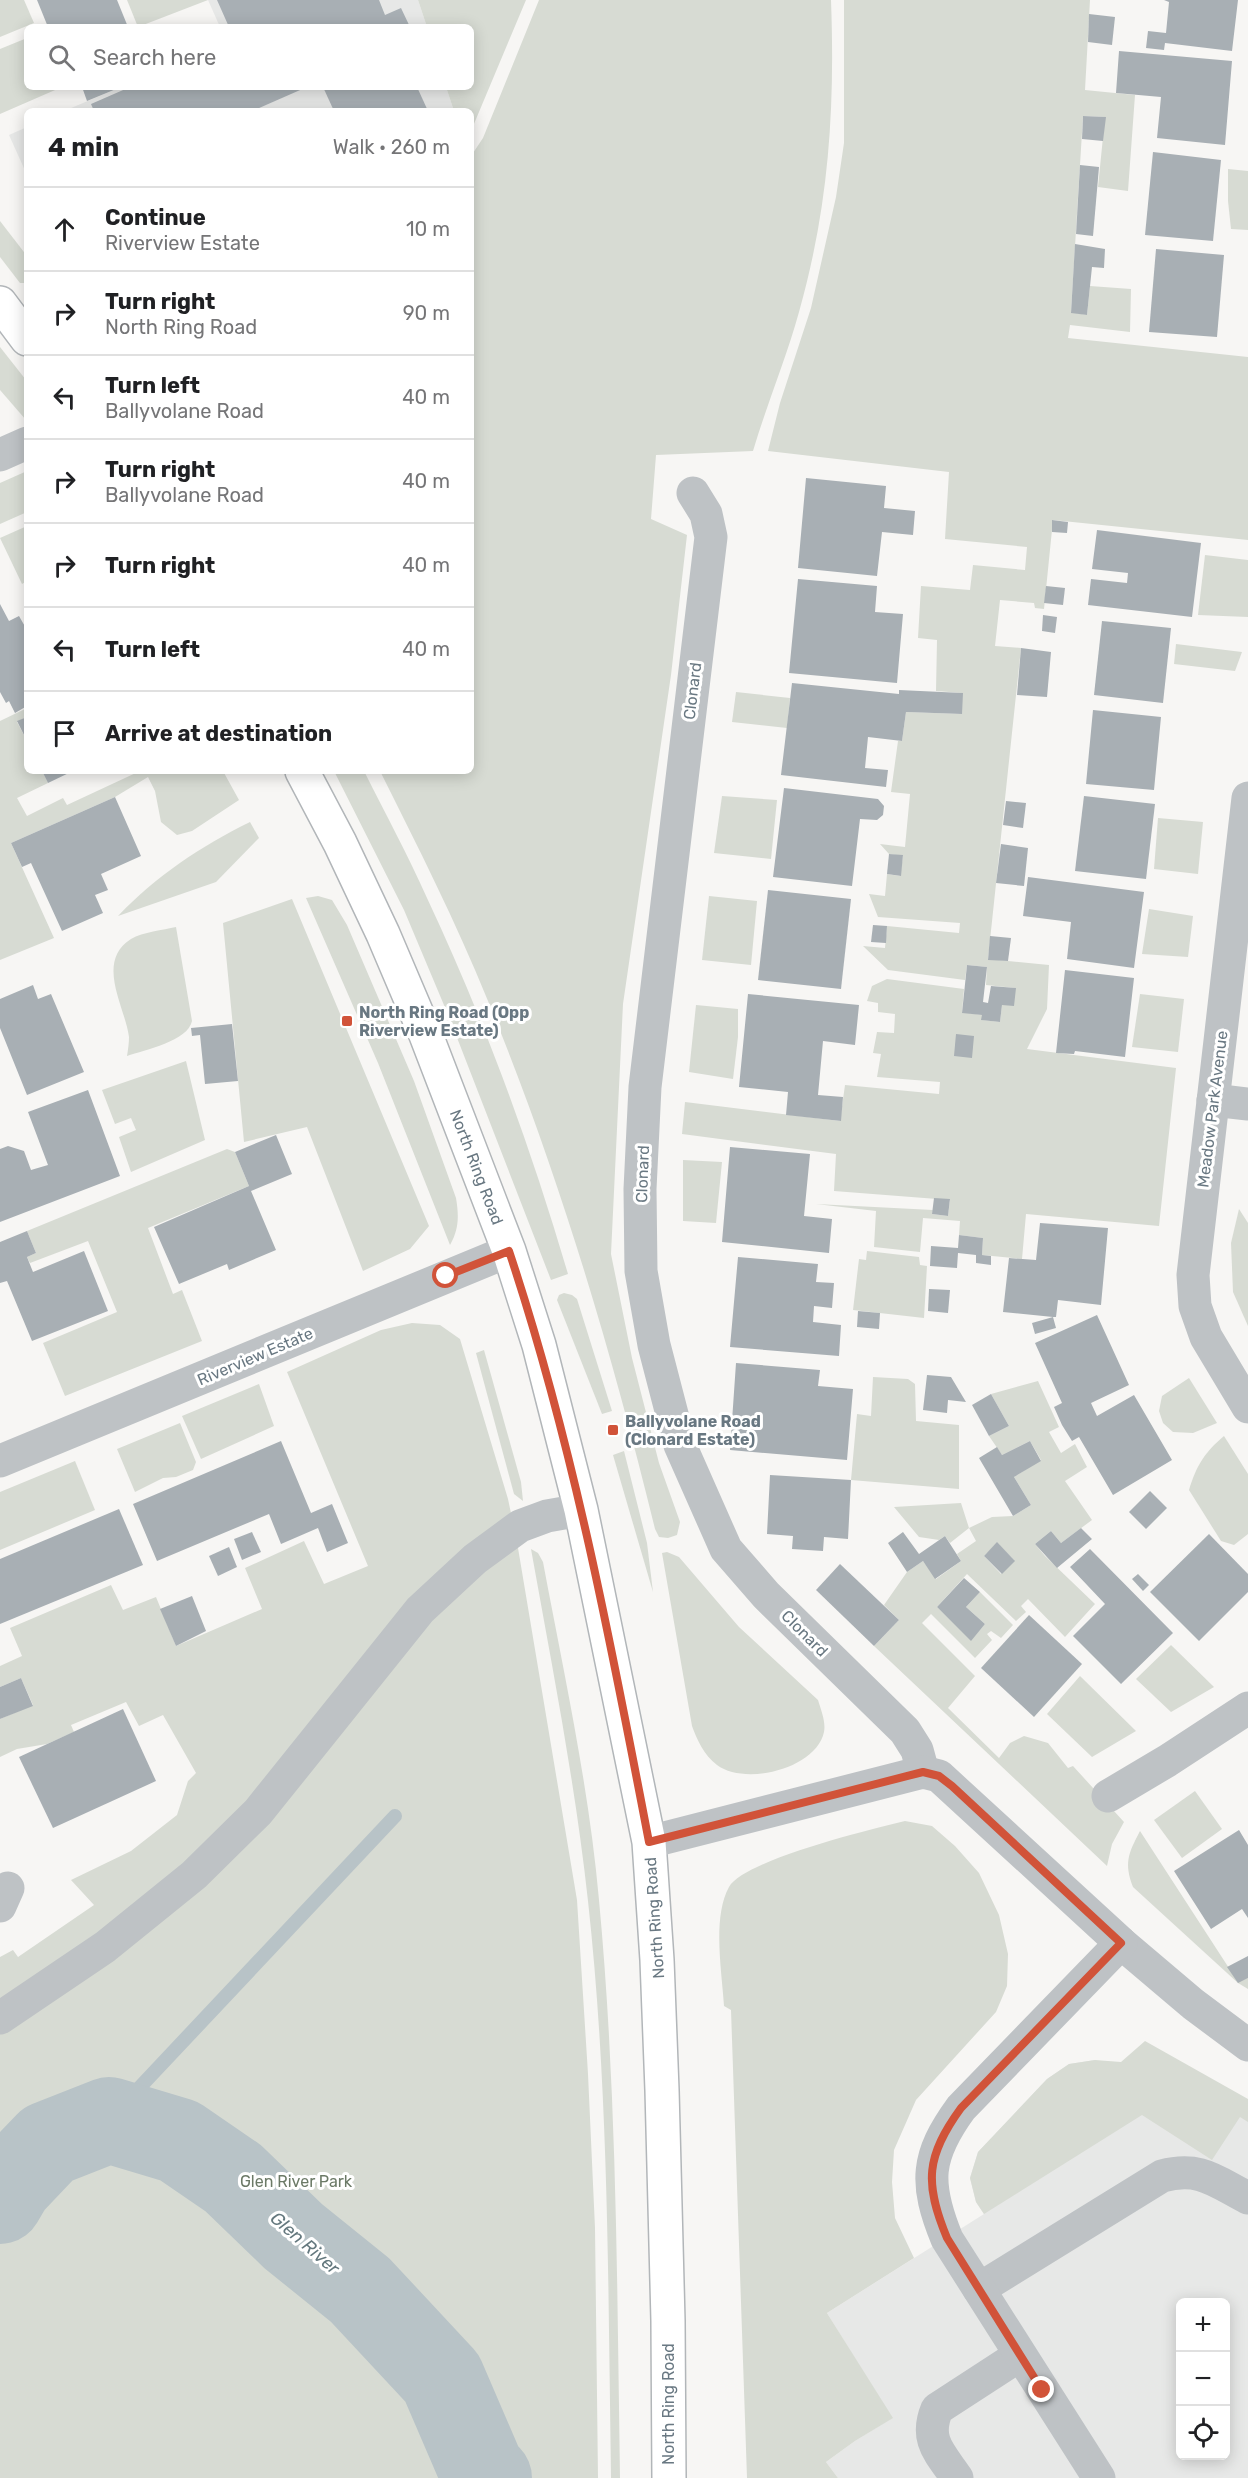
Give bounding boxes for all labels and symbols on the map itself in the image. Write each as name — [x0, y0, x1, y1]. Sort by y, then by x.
street label: Clonard — [680, 661, 705, 721]
place label: North Ring Road (Opp Riverview Estate) — [359, 1003, 529, 1040]
marker: North Ring Road (Opp Riverview Estate) — [340, 1014, 354, 1028]
street label: Meadow Park Avenue — [1193, 1029, 1232, 1189]
street label: North Ring Road — [446, 1107, 507, 1227]
street label: Clonard — [632, 1145, 653, 1203]
route start — [432, 1262, 458, 1288]
street label: Riverview Estate — [194, 1323, 316, 1389]
place label: Ballyvolane Road (Clonard Estate) — [625, 1412, 761, 1449]
marker: Ballyvolane Road (Clonard Estate) — [606, 1423, 620, 1437]
street label: Clonard — [778, 1606, 832, 1660]
street label: North Ring Road — [641, 1857, 668, 1979]
park label: Glen River Park — [240, 2172, 353, 2191]
water label: Glen River — [266, 2207, 345, 2280]
street label: North Ring Road — [659, 2343, 678, 2465]
route end — [1028, 2376, 1054, 2402]

